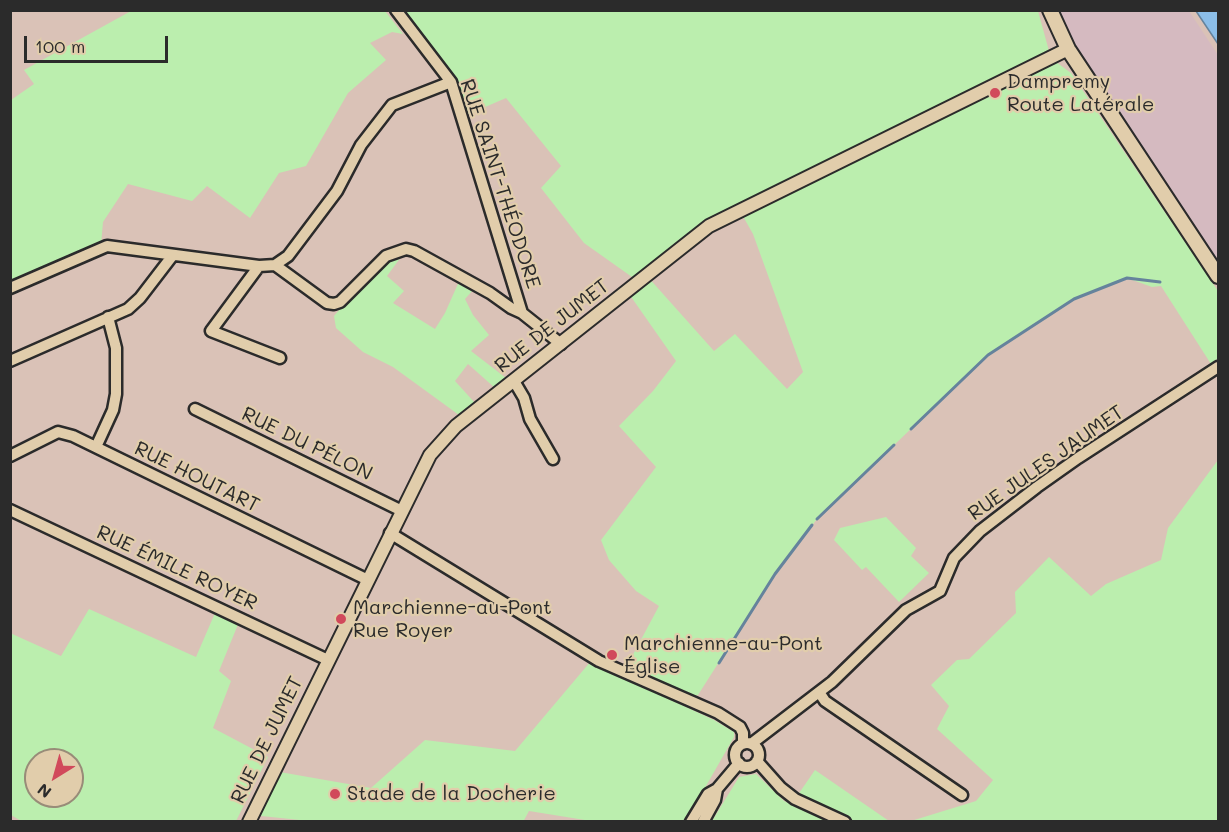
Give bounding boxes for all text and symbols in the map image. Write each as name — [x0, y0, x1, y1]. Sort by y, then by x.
scale bar — [27, 24, 171, 62]
text: 100 m — [35, 34, 85, 58]
place label: Dampremy Route Latérale — [1007, 70, 1154, 117]
street label: RUE SAINT-THÉODORE — [455, 76, 545, 292]
marker: Dampremy Route Latérale — [988, 86, 1002, 100]
street label: RUE DE JUMET — [490, 274, 614, 378]
street label: RUE JULES JAUMET — [963, 400, 1129, 526]
street label: RUE DU PÉLON — [238, 402, 376, 486]
street label: RUE HOUTART — [130, 436, 264, 518]
street label: RUE ÉMILE ROYER — [93, 520, 261, 616]
place label: Marchienne-au-Pont Rue Royer — [353, 596, 552, 643]
marker: Marchienne-au-Pont Rue Royer — [334, 612, 348, 626]
place label: Marchienne-au-Pont Église — [624, 632, 823, 679]
marker: Marchienne-au-Pont Église — [605, 648, 619, 662]
street label: RUE DE JUMET — [226, 673, 308, 807]
north arrow — [24, 748, 84, 808]
text: N — [33, 779, 55, 803]
place label: Stade de la Docherie — [347, 782, 556, 806]
marker: Stade de la Docherie — [328, 787, 342, 801]

